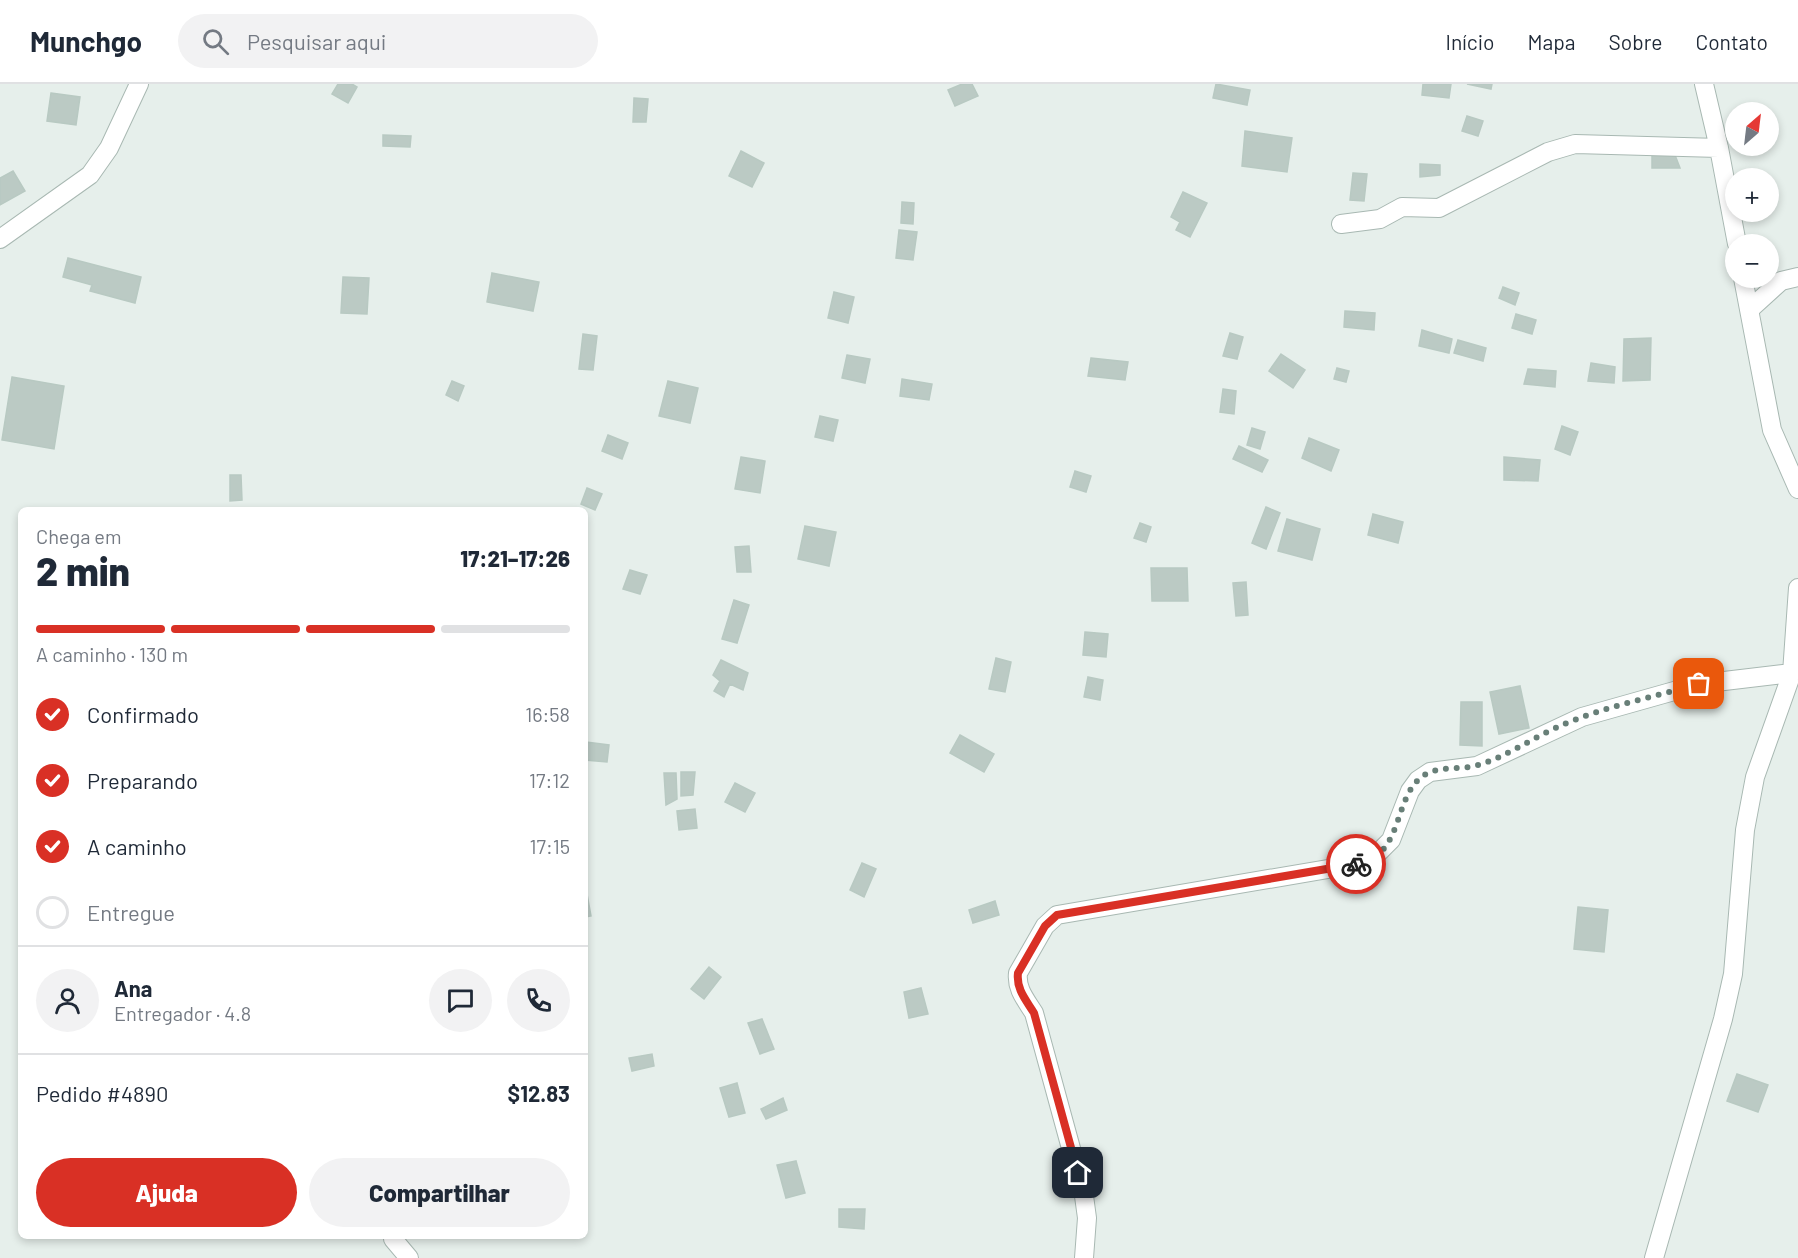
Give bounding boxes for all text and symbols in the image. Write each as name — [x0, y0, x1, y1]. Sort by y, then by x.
search box — [178, 14, 598, 68]
text: Munchgo — [30, 24, 142, 58]
icon: search — [199, 25, 232, 58]
text: Pesquisar aqui — [247, 28, 386, 54]
text: Início — [1446, 29, 1494, 54]
text: Mapa — [1527, 29, 1576, 54]
text: Sobre — [1609, 29, 1662, 54]
text: Contato — [1695, 29, 1768, 54]
north arrow — [1725, 102, 1779, 156]
map controls — [1725, 102, 1779, 288]
button: + — [1725, 168, 1779, 222]
button: − — [1725, 234, 1779, 288]
text: Chega em — [36, 524, 122, 548]
text: 17:21–17:26 — [460, 545, 570, 571]
text: 2 min — [36, 547, 130, 594]
text: A caminho · 130 m — [36, 642, 188, 666]
pin — [1673, 658, 1724, 709]
icon: bag — [1682, 667, 1715, 700]
icon: check — [36, 698, 69, 731]
text: Confirmado — [87, 701, 199, 727]
text: 16:58 — [525, 702, 570, 726]
icon: check — [36, 764, 69, 797]
text: Preparando — [87, 767, 198, 793]
text: 17:12 — [529, 768, 570, 792]
icon: check — [36, 830, 69, 863]
text: A caminho — [87, 833, 187, 859]
text: 17:15 — [529, 834, 570, 858]
courier — [1326, 834, 1386, 894]
icon: bike — [1340, 848, 1373, 881]
text: Entregue — [87, 899, 175, 925]
button: person — [36, 969, 99, 1032]
button: chat — [429, 969, 492, 1032]
button: phone — [507, 969, 570, 1032]
text: Ana — [114, 975, 152, 1001]
text: Entregador · 4.8 — [114, 1001, 251, 1025]
text: Pedido #4890 — [36, 1080, 168, 1106]
text: $12.83 — [508, 1080, 570, 1106]
pin — [1052, 1147, 1103, 1198]
icon: home — [1061, 1156, 1094, 1189]
button: Ajuda — [36, 1158, 297, 1227]
button: Compartilhar — [309, 1158, 570, 1227]

